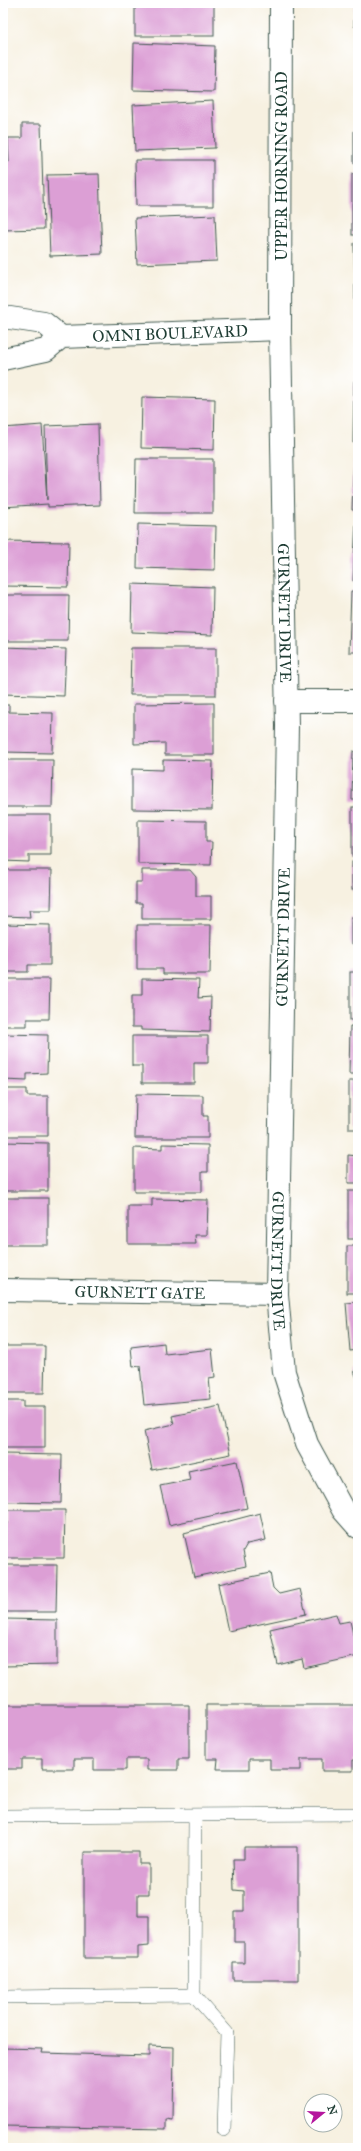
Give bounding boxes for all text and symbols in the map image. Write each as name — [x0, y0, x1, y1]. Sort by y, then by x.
street label: UPPER HORNING ROAD — [272, 71, 291, 261]
street label: OMNI BOULEVARD — [92, 321, 248, 345]
street label: GURNETT DRIVE — [274, 543, 296, 683]
street label: GURNETT DRIVE — [272, 867, 294, 1007]
street label: GURNETT DRIVE — [267, 1191, 290, 1331]
street label: GURNETT GATE — [74, 1282, 205, 1302]
north arrow — [303, 2093, 343, 2133]
text: N — [324, 2104, 340, 2117]

